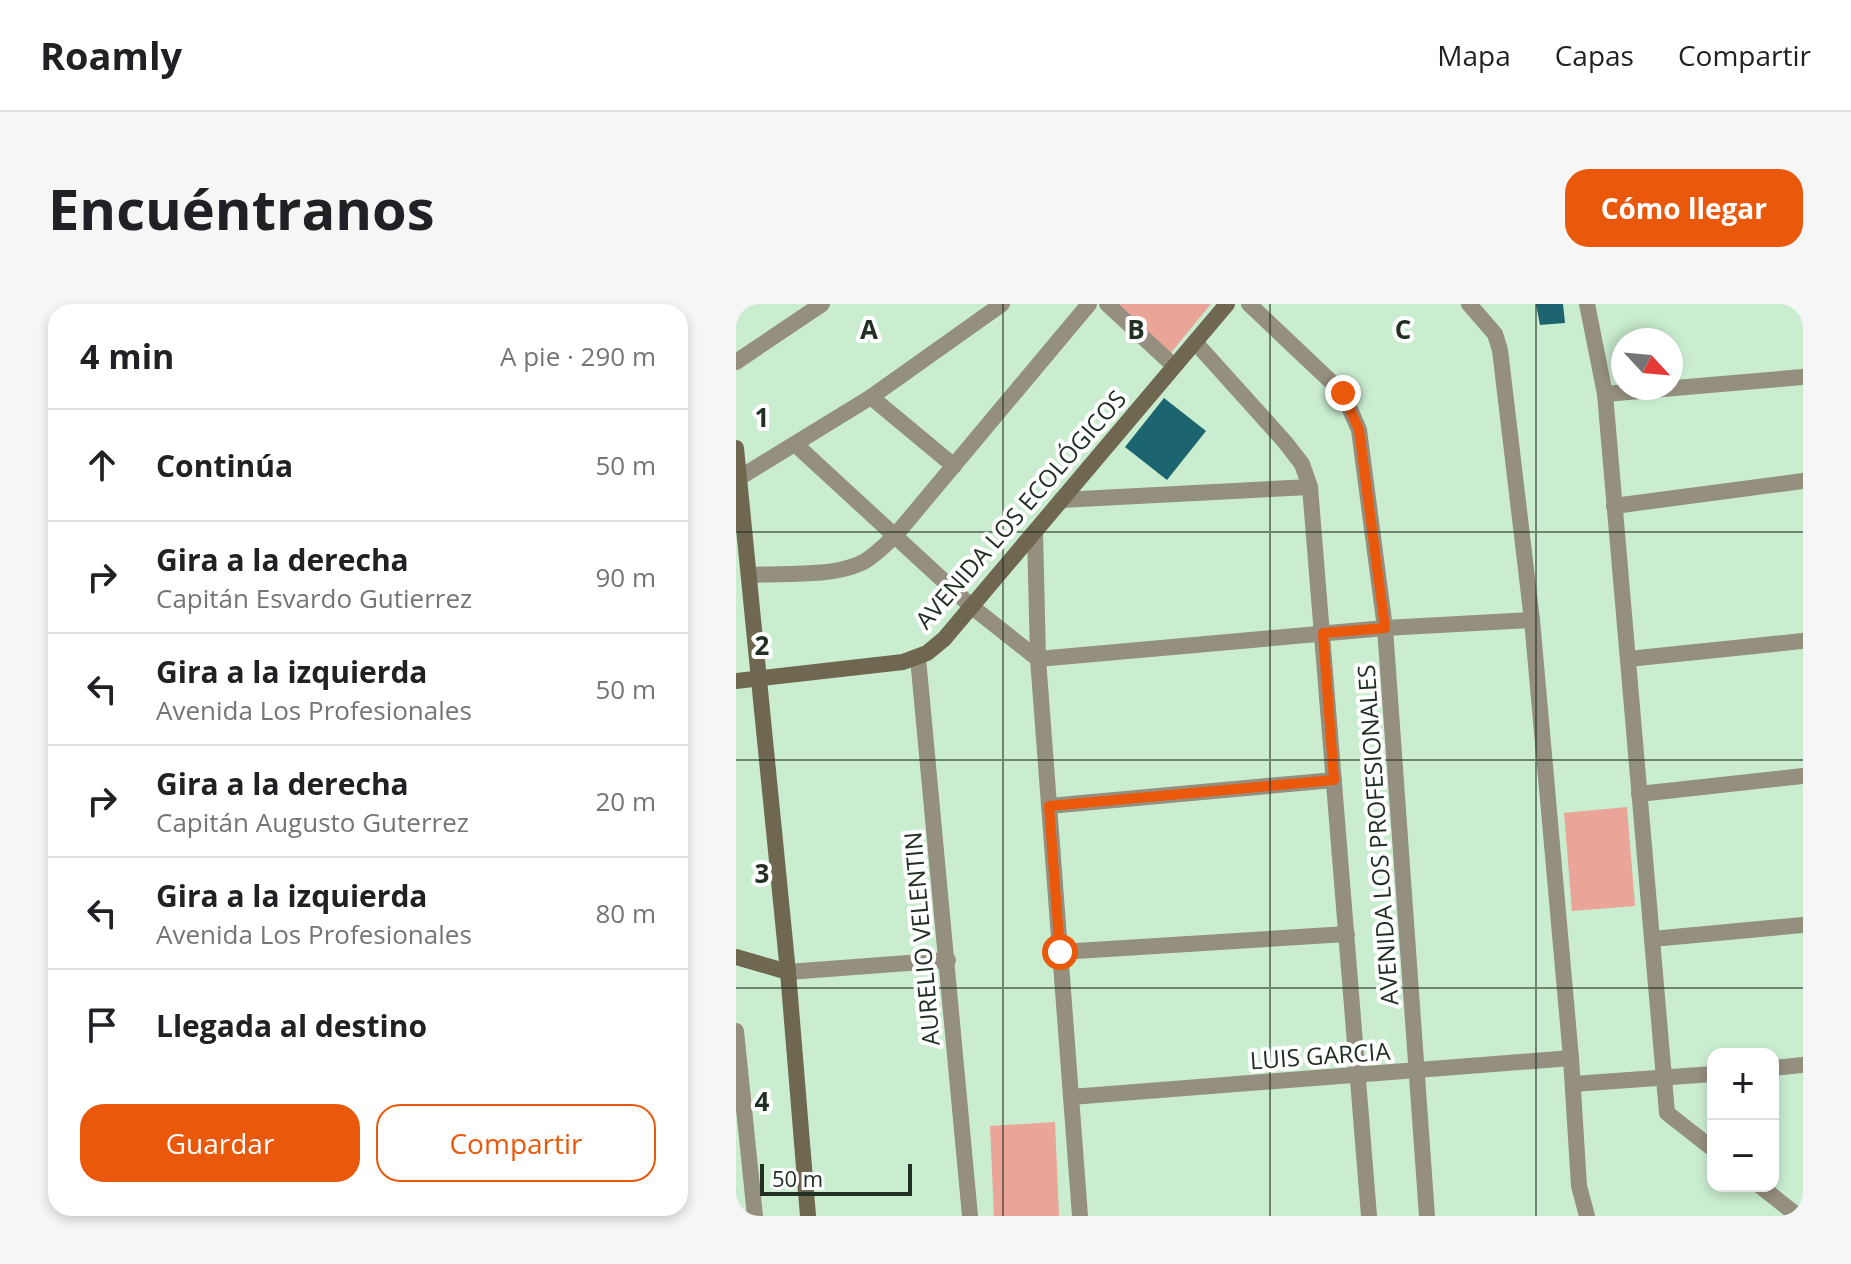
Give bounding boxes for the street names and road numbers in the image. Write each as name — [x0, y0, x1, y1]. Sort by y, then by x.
street label: AVENIDA LOS ECOLÓGICOS — [907, 383, 1133, 635]
street label: AVENIDA LOS PROFESIONALES — [1349, 664, 1405, 1006]
street label: AURELIO VELENTIN — [895, 831, 947, 1047]
street label: LUIS GARCIA — [1249, 1034, 1392, 1076]

